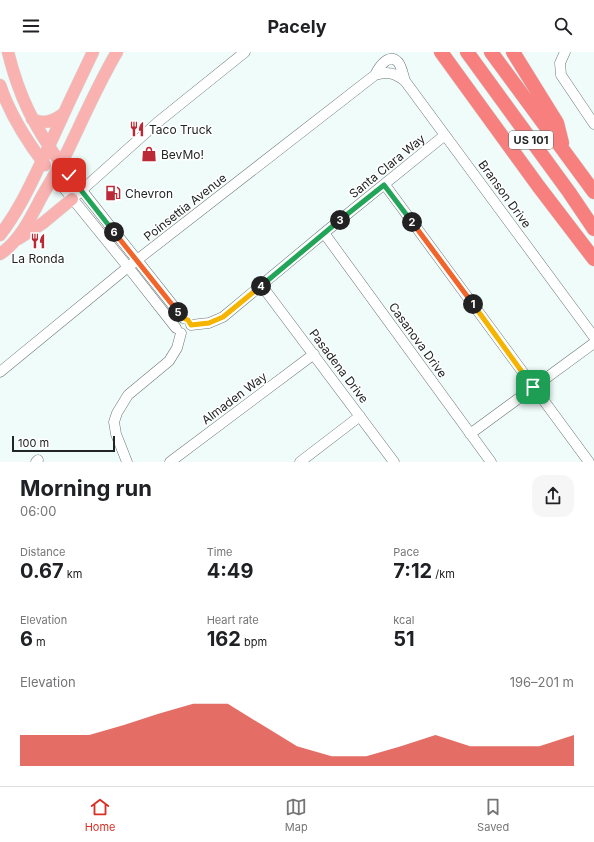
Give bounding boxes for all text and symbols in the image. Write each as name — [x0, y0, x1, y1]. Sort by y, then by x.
icon: menu — [20, 15, 42, 37]
icon: search — [552, 15, 574, 37]
text: Pacely — [267, 16, 327, 37]
restaurant icon: Taco Truck — [128, 120, 146, 138]
place label: Taco Truck — [149, 122, 213, 137]
street label: Santa Clara Way — [346, 131, 428, 201]
road number: US 101 — [509, 131, 553, 149]
shop icon: BevMo! — [140, 145, 158, 163]
place label: BevMo! — [161, 147, 204, 162]
street label: Branson Drive — [475, 157, 535, 231]
pin — [52, 158, 86, 192]
icon: check — [58, 164, 80, 186]
street label: Poinsettia Avenue — [141, 170, 229, 244]
fuel station icon: Chevron — [104, 184, 122, 202]
place label: Chevron — [125, 186, 173, 201]
pin: 3 — [330, 210, 350, 230]
pin: 2 — [402, 212, 422, 232]
text: 3 — [336, 213, 344, 227]
text: 2 — [409, 215, 415, 229]
pin: 6 — [104, 222, 124, 242]
text: 6 — [110, 225, 118, 239]
restaurant icon: La Ronda — [29, 232, 47, 250]
place label: La Ronda — [12, 251, 64, 266]
pin: 4 — [251, 276, 271, 296]
text: 4 — [257, 279, 265, 293]
pin: 1 — [463, 294, 483, 314]
text: 1 — [471, 297, 475, 311]
street label: Casanova Drive — [386, 300, 450, 380]
pin: 5 — [168, 302, 188, 322]
text: 5 — [174, 305, 182, 319]
street label: Pasadena Drive — [306, 326, 372, 406]
street label: Almaden Way — [198, 368, 270, 427]
pin — [516, 370, 550, 404]
icon: arrive — [522, 376, 544, 398]
scale bar — [12, 434, 115, 453]
text: 100 m — [18, 436, 49, 450]
text: Morning run — [20, 475, 152, 501]
button: share — [532, 475, 574, 517]
text: 06:00 — [20, 503, 56, 519]
text: Distance — [20, 545, 65, 559]
text: Time — [207, 545, 232, 559]
text: Pace — [393, 545, 419, 559]
text: 0.67 — [20, 559, 64, 583]
text: 4:49 — [207, 559, 253, 583]
text: 7:12 — [393, 559, 432, 583]
text: km — [64, 567, 82, 581]
text: /km — [432, 567, 455, 581]
text: Elevation — [20, 613, 67, 627]
text: Heart rate — [207, 613, 259, 627]
text: kcal — [393, 613, 414, 627]
text: 6 — [20, 627, 33, 651]
text: 162 — [207, 627, 241, 651]
text: 51 — [393, 627, 415, 651]
text: m — [33, 635, 46, 649]
text: bpm — [241, 635, 267, 649]
text: Elevation — [20, 674, 76, 690]
text: 196–201 m — [510, 674, 574, 690]
tab: Home — [85, 796, 116, 834]
tab: Map — [285, 796, 308, 834]
tab: Saved — [477, 796, 509, 834]

